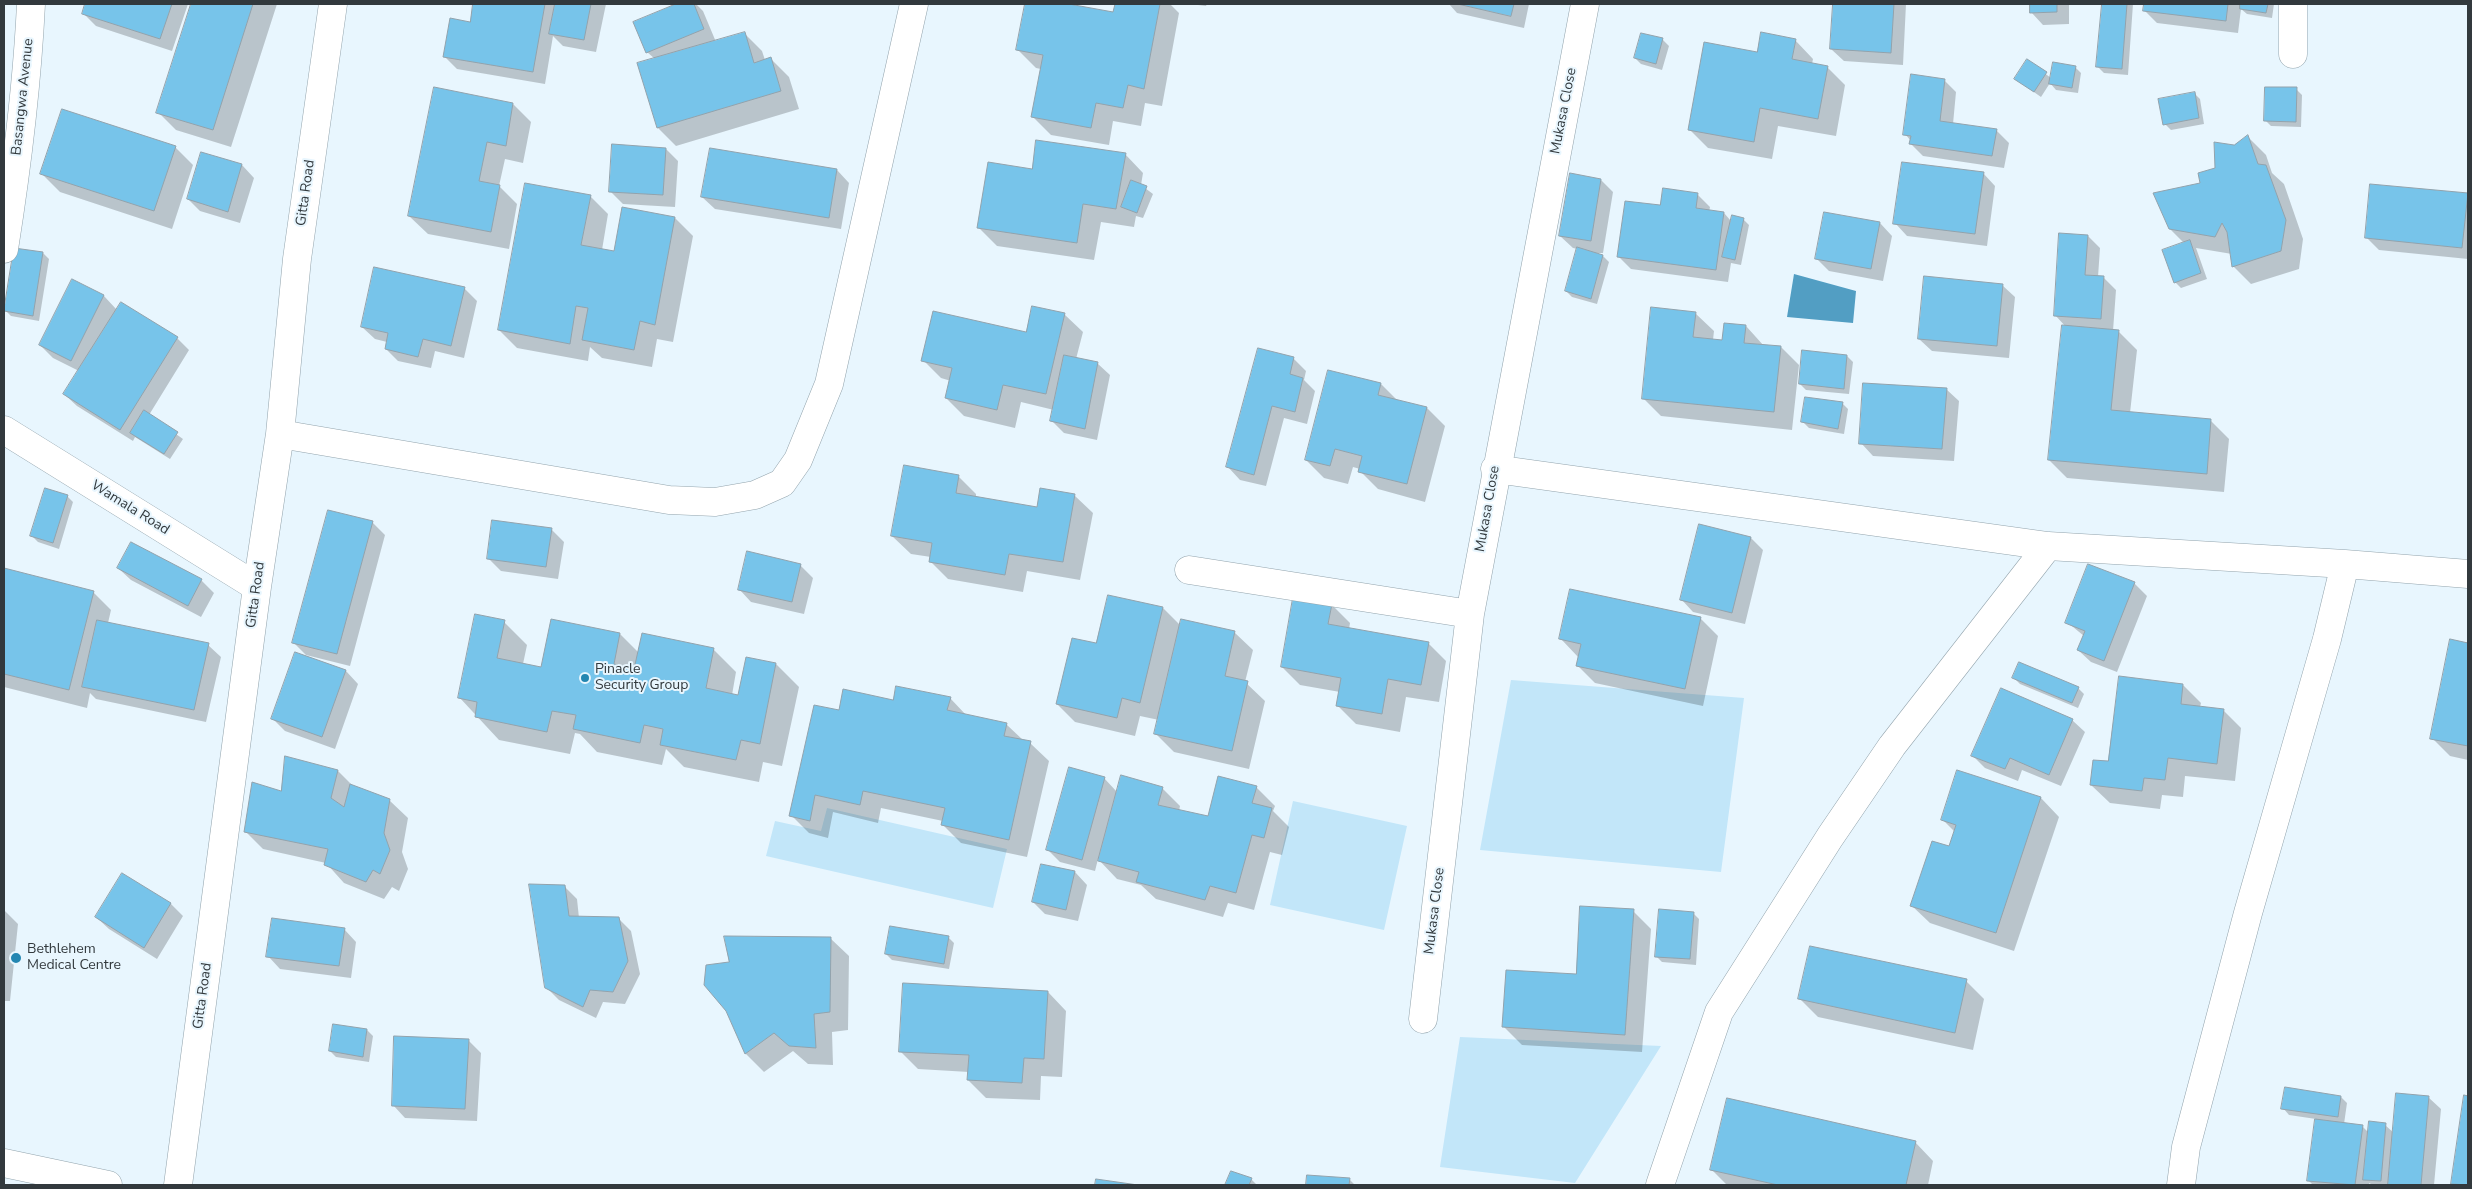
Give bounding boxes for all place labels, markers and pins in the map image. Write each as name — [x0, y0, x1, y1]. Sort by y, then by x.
place label: Pinacle Security Group — [595, 662, 688, 694]
marker: Pinacle Security Group — [579, 672, 591, 684]
place label: Bethlehem Medical Centre — [27, 942, 121, 974]
marker: Bethlehem Medical Centre — [9, 951, 23, 965]

